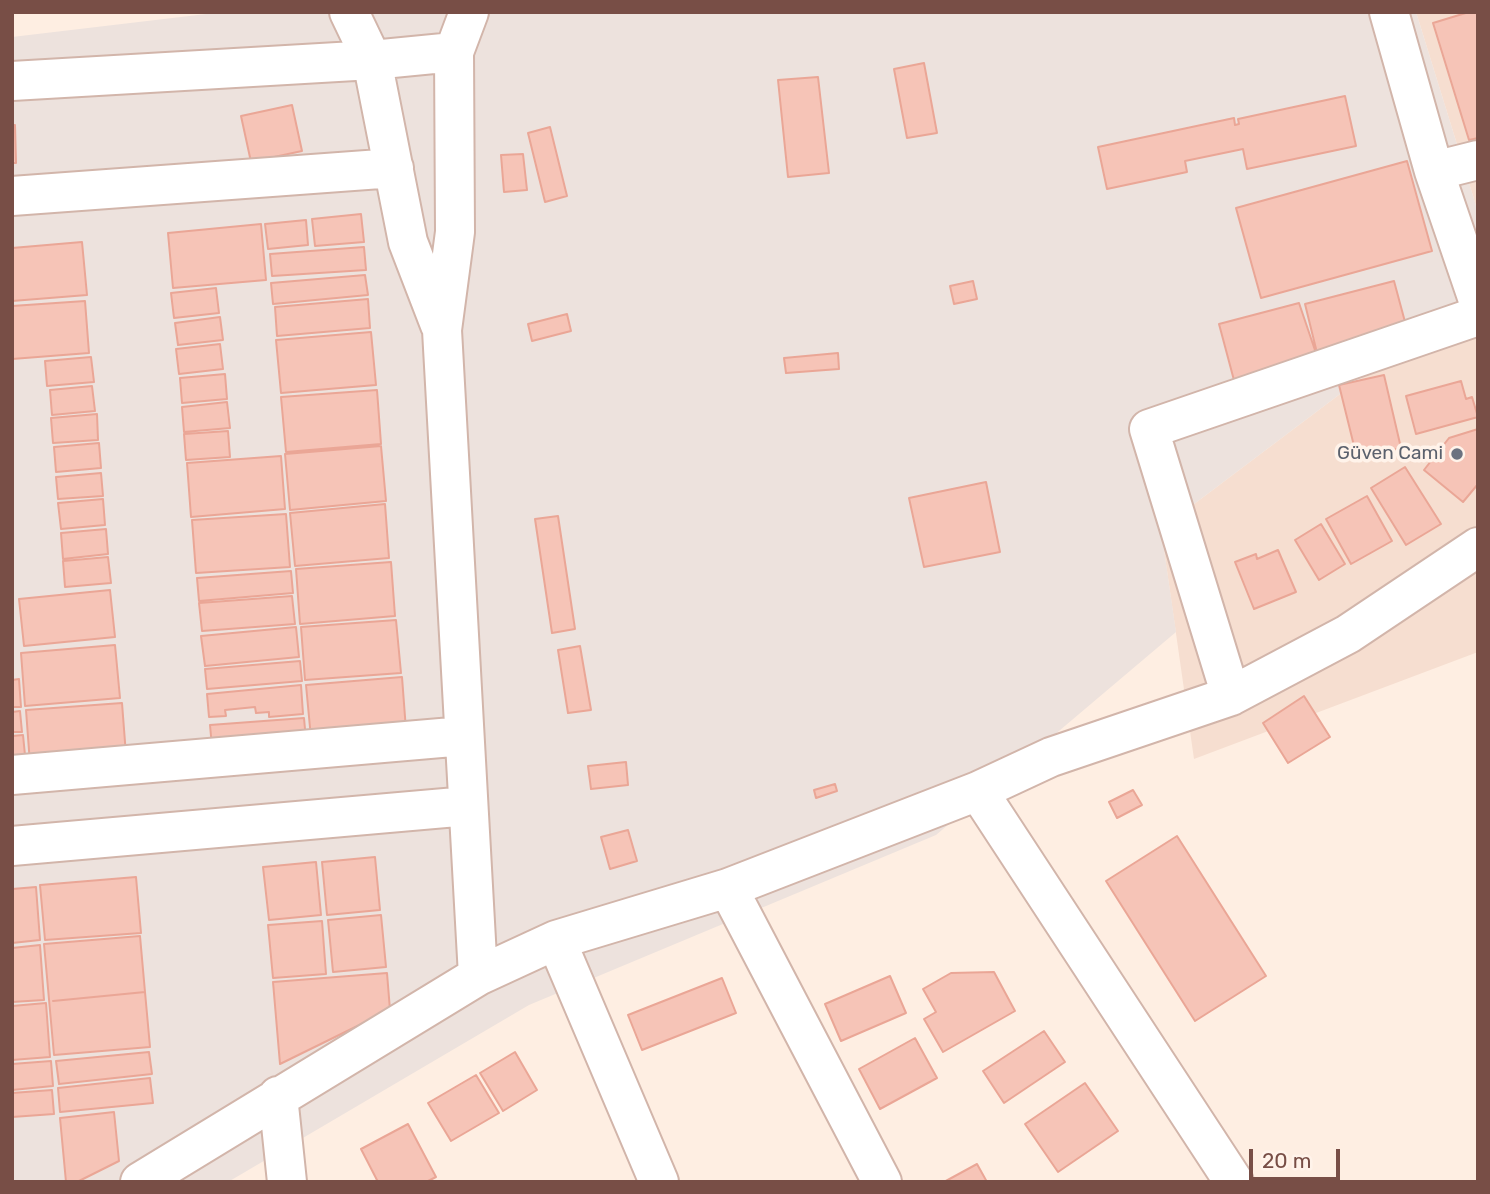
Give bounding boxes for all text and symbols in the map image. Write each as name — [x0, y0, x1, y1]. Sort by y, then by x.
place label: Güven Cami — [1337, 443, 1443, 465]
marker: Güven Cami — [1449, 446, 1465, 462]
scale bar — [1252, 1134, 1343, 1178]
text: 20 m — [1262, 1148, 1311, 1173]

